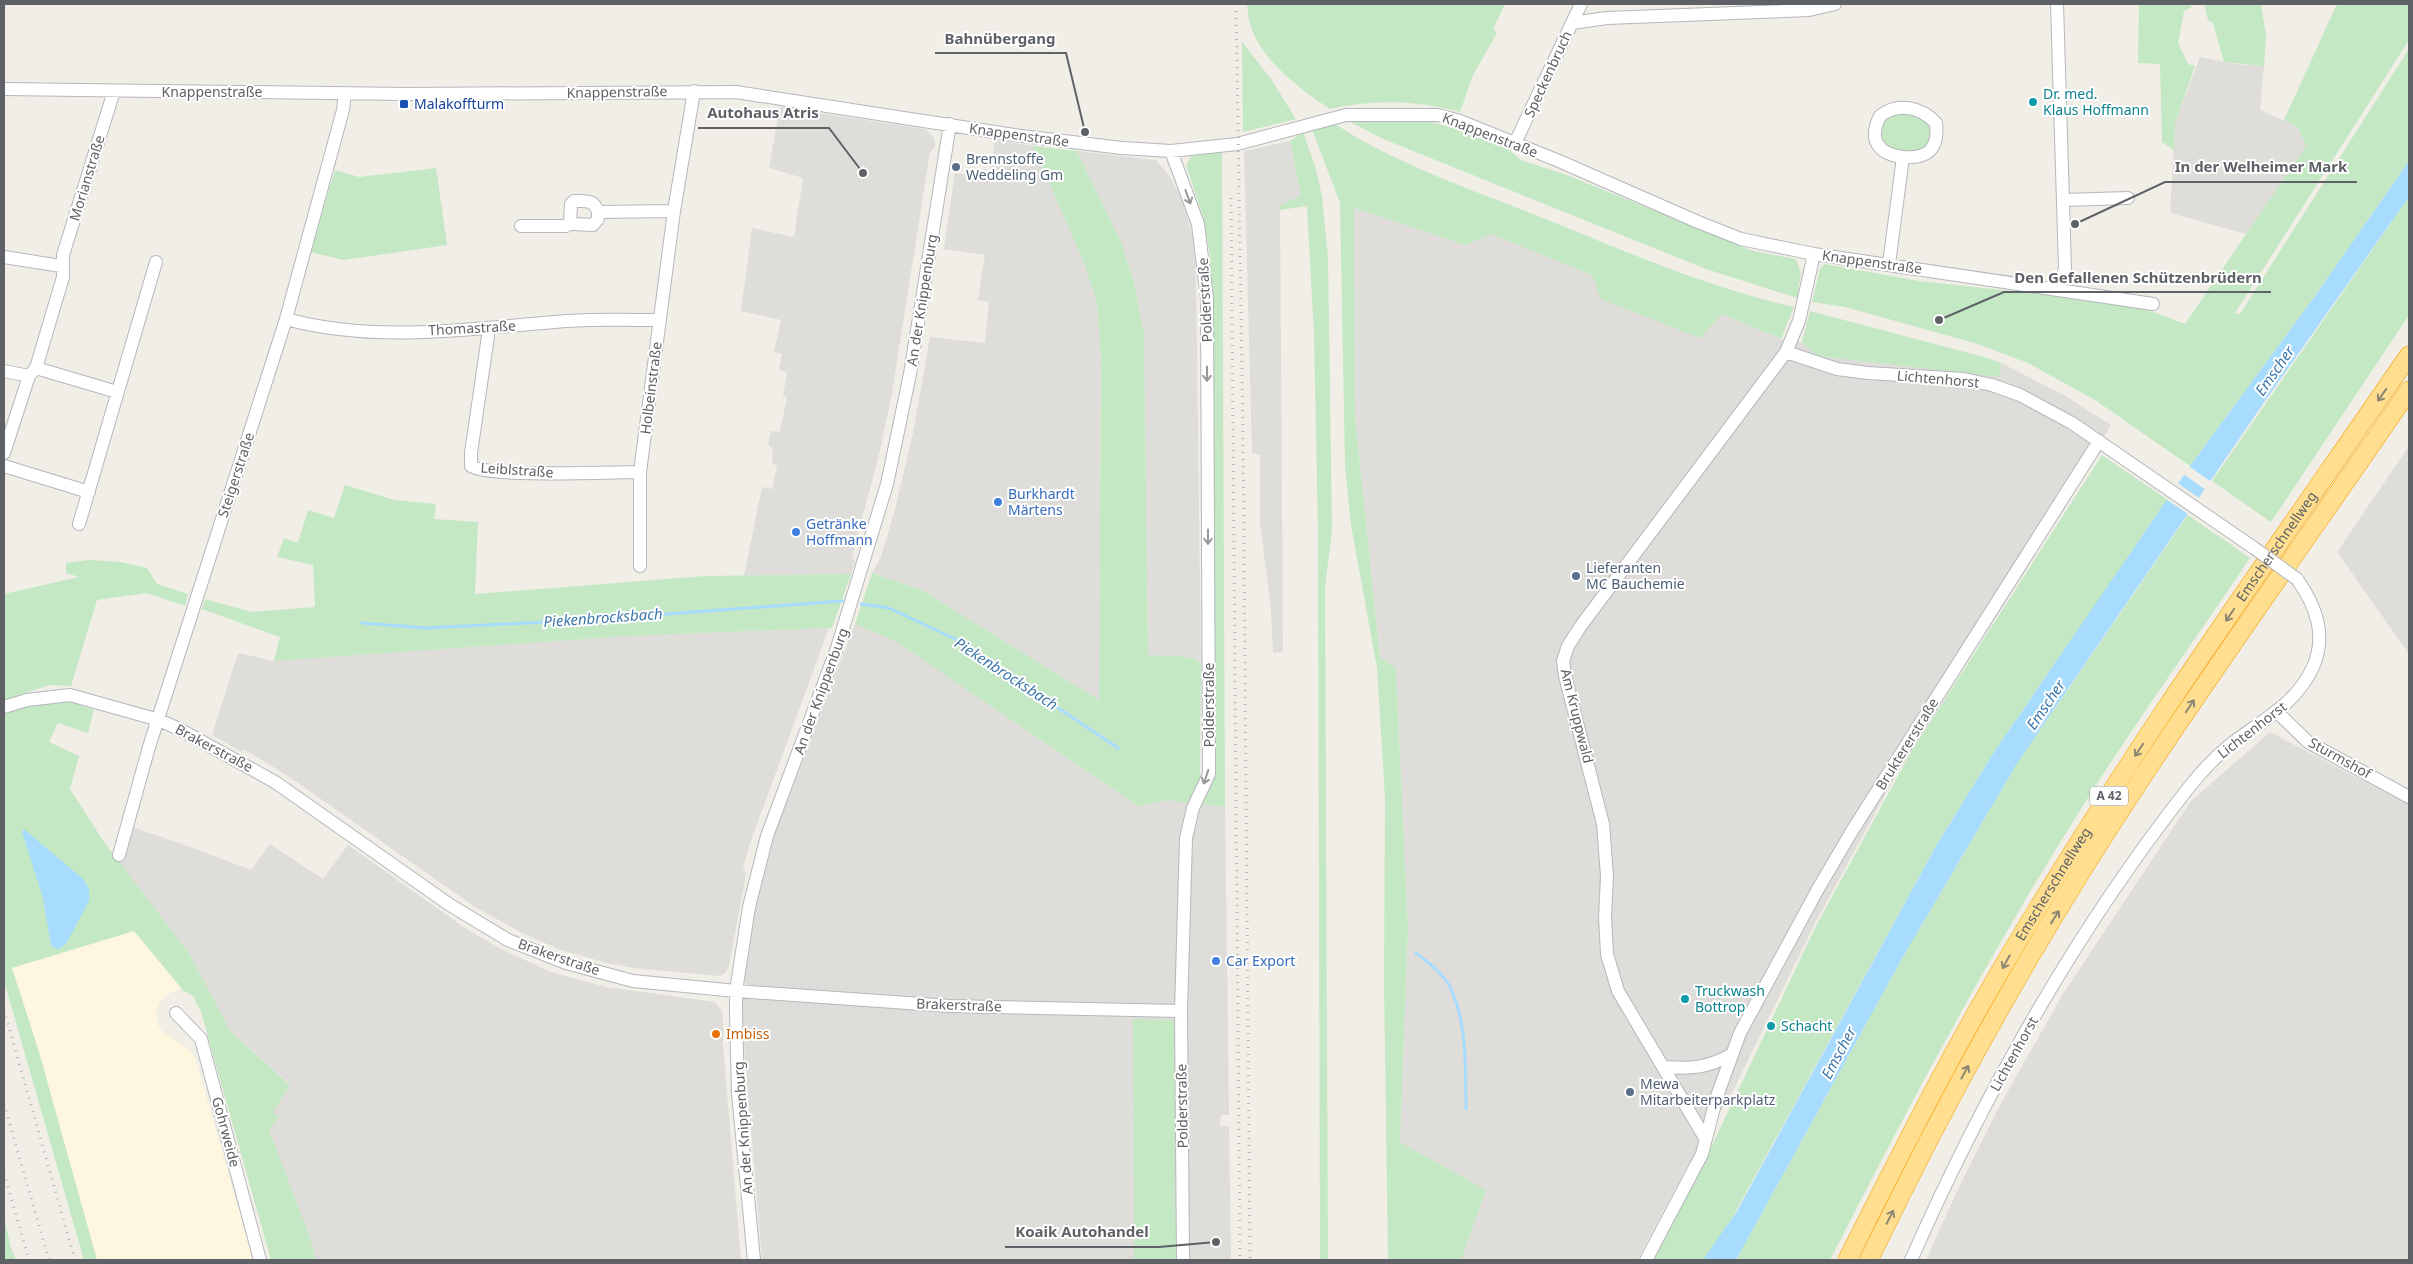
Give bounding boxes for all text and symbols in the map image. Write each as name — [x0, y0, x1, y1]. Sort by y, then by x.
callout: Bahnübergang — [935, 23, 1066, 53]
street label: Speckenbruch — [1519, 27, 1576, 120]
text: Bahnübergang — [945, 28, 1055, 48]
street label: Knappenstraße — [566, 81, 668, 102]
street label: Knappenstraße — [162, 82, 262, 101]
place label: Dr. med. Klaus Hoffmann — [2043, 84, 2149, 119]
place label: Malakoffturm — [414, 94, 504, 113]
marker: Dr. med. Klaus Hoffmann — [2027, 96, 2039, 108]
marker: Malakoffturm — [398, 98, 410, 110]
callout: Autohaus Atris — [698, 98, 829, 128]
text: Autohaus Atris — [707, 102, 819, 122]
street label: Knappenstraße — [1440, 108, 1541, 161]
street label: Knappenstraße — [968, 118, 1070, 151]
street label: Morianstraße — [64, 132, 109, 223]
place label: Brennstoffe Weddeling Gm — [966, 149, 1063, 184]
callout: In der Welheimer Mark — [2165, 152, 2357, 182]
text: In der Welheimer Mark — [2175, 156, 2348, 176]
marker: Brennstoffe Weddeling Gm — [950, 161, 962, 173]
one-way arrow — [1184, 189, 1193, 204]
street label: An der Knippenburg — [902, 233, 941, 367]
street label: Knappenstraße — [1821, 245, 1923, 278]
street label: Polderstraße — [1193, 257, 1216, 343]
callout: Den Gefallenen Schützenbrüdern — [2004, 262, 2271, 292]
text: Den Gefallenen Schützenbrüdern — [2014, 267, 2262, 287]
street label: Thomastraße — [428, 316, 516, 339]
street label: Holbeinstraße — [635, 340, 666, 435]
water label: Emscher — [2250, 341, 2299, 399]
street label: Lichtenhorst — [1896, 365, 1980, 392]
one-way arrow — [1202, 366, 1212, 382]
one-way arrow — [2377, 388, 2387, 402]
street label: Steigerstraße — [213, 430, 258, 520]
street label: Leiblstraße — [480, 457, 554, 482]
place label: Burkhardt Märtens — [1008, 484, 1075, 519]
street label: Emscherschnellweg — [2231, 487, 2321, 605]
marker: Burkhardt Märtens — [992, 496, 1004, 508]
place label: Getränke Hoffmann — [806, 514, 873, 549]
marker: Getränke Hoffmann — [790, 526, 802, 538]
one-way arrow — [1203, 528, 1213, 545]
place label: Lieferanten MC Bauchemie — [1586, 558, 1685, 593]
marker: Lieferanten MC Bauchemie — [1570, 570, 1582, 582]
water label: Piekenbrocksbach — [543, 603, 663, 631]
one-way arrow — [2225, 608, 2235, 622]
street label: An der Knippenburg — [789, 625, 852, 757]
water label: Piekenbrocksbach — [951, 632, 1062, 714]
street label: Polderstraße — [1199, 663, 1218, 747]
street label: Am Kruppwald — [1557, 667, 1598, 765]
water label: Emscher — [2021, 675, 2070, 733]
street label: Bruktererstraße — [1871, 694, 1943, 793]
street label: Lichtenhorst — [2213, 697, 2290, 763]
one-way arrow — [2186, 700, 2196, 714]
street label: Brakerstraße — [172, 719, 257, 776]
street label: Sturmshof — [2305, 733, 2376, 783]
one-way arrow — [2134, 743, 2144, 757]
one-way arrow — [1201, 769, 1210, 784]
road number: A 42 — [2090, 786, 2128, 806]
street label: Emscherschnellweg — [2010, 823, 2095, 944]
one-way arrow — [2051, 910, 2061, 924]
street label: Brakerstraße — [516, 934, 603, 979]
place label: Car Export — [1226, 951, 1295, 970]
one-way arrow — [2000, 954, 2010, 968]
marker: Car Export — [1210, 955, 1222, 967]
place label: Truckwash Bottrop — [1695, 981, 1765, 1016]
marker: Truckwash Bottrop — [1679, 993, 1691, 1005]
street label: Brakerstraße — [916, 994, 1002, 1015]
street label: Lichtenhorst — [1985, 1013, 2042, 1094]
place label: Schacht — [1781, 1016, 1832, 1035]
marker: Schacht — [1765, 1020, 1777, 1032]
water label: Emscher — [1816, 1022, 1861, 1082]
place label: Imbiss — [726, 1024, 770, 1043]
marker: Imbiss — [710, 1028, 722, 1040]
street label: An der Knippenburg — [728, 1061, 757, 1195]
street label: Polderstraße — [1171, 1063, 1192, 1149]
one-way arrow — [1960, 1065, 1970, 1080]
place label: Mewa Mitarbeiterparkplatz — [1640, 1074, 1776, 1109]
marker: Mewa Mitarbeiterparkplatz — [1624, 1086, 1636, 1098]
street label: Gohrweide — [208, 1095, 245, 1169]
one-way arrow — [1885, 1209, 1895, 1224]
callout: Koaik Autohandel — [1005, 1217, 1159, 1247]
text: Koaik Autohandel — [1015, 1221, 1149, 1241]

